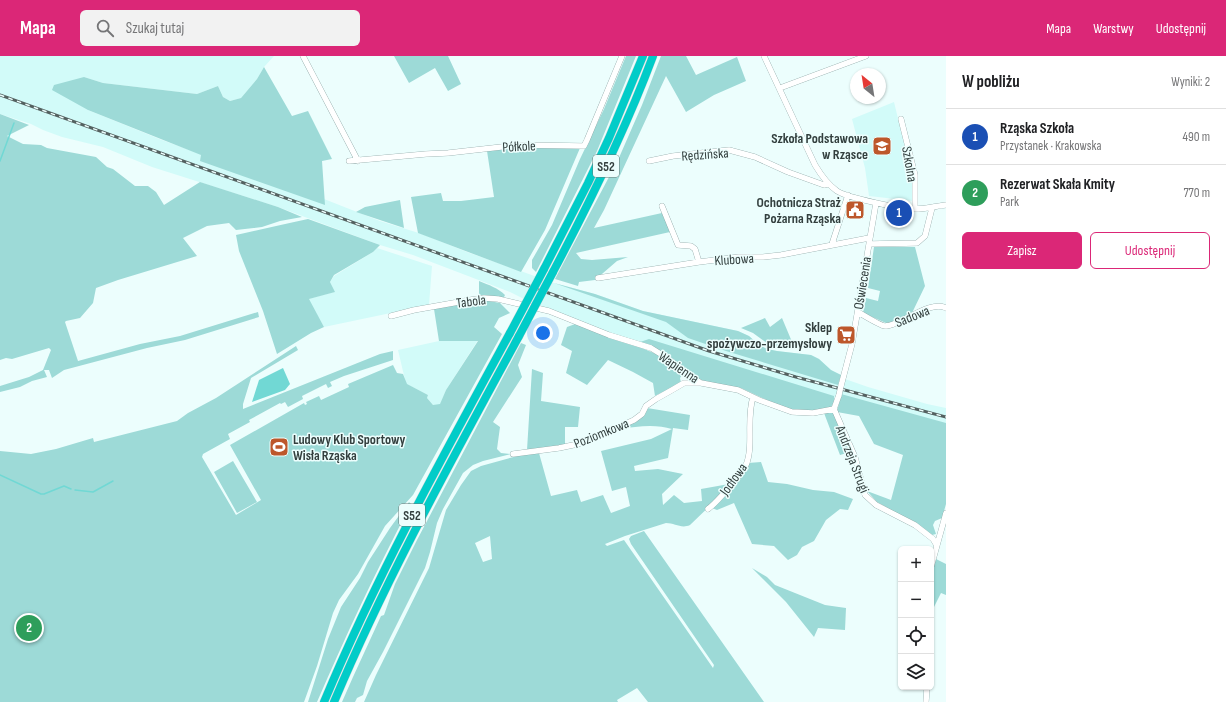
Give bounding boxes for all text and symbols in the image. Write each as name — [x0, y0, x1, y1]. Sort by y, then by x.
search box — [80, 10, 360, 46]
text: Mapa — [20, 17, 56, 40]
icon: search — [94, 17, 116, 39]
text: Szukaj tutaj — [126, 19, 184, 38]
text: Mapa — [1046, 20, 1071, 37]
text: Warstwy — [1093, 20, 1134, 37]
text: Udostępnij — [1156, 20, 1206, 37]
north arrow — [850, 68, 886, 104]
text: W pobliżu — [962, 72, 1020, 92]
text: Wyniki: 2 — [1171, 74, 1210, 90]
text: Rząska Szkoła — [1000, 119, 1074, 138]
text: 1 — [972, 129, 978, 145]
text: 490 m — [1183, 129, 1210, 145]
place label: Szkoła Podstawowa w Rząsce — [771, 130, 868, 163]
school or university icon: Szkoła Podstawowa w Rząsce — [871, 135, 893, 157]
street label: Półkole — [502, 137, 536, 156]
text: Przystanek · Krakowska — [1000, 138, 1101, 154]
street label: Rędzińska — [681, 144, 729, 165]
street label: Szkolna — [898, 145, 921, 183]
road number: S52 — [593, 155, 619, 177]
text: Rezerwat Skała Kmity — [1000, 175, 1115, 194]
text: 2 — [972, 185, 978, 201]
text: 770 m — [1183, 185, 1210, 201]
place label: Ochotnicza Straż Pożarna Rząska — [756, 194, 842, 227]
text: Park — [1000, 194, 1019, 210]
pin: 1 — [886, 198, 912, 228]
public building icon: Ochotnicza Straż Pożarna Rząska — [844, 199, 866, 221]
button: Zapisz — [962, 232, 1082, 269]
button: Udostępnij — [1090, 232, 1210, 269]
street label: Klubowa — [714, 250, 754, 269]
street label: Oświecenia — [850, 255, 875, 311]
street label: Tabola — [455, 291, 487, 312]
street label: Sadowa — [892, 302, 932, 331]
place label: Sklep spożywczo-przemysłowy — [707, 319, 832, 352]
your location — [533, 323, 553, 343]
supermarket icon: Sklep spożywczo-przemysłowy — [835, 324, 857, 346]
street label: Wapienna — [655, 348, 702, 387]
street label: Poziomkowa — [571, 415, 631, 452]
street label: Andrzeja Strugi — [832, 422, 873, 495]
place label: Ludowy Klub Sportowy Wisła Rząska — [293, 431, 406, 464]
sports icon: Ludowy Klub Sportowy Wisła Rząska — [268, 436, 290, 458]
street label: Jodłowa — [715, 460, 751, 500]
road number: S52 — [399, 504, 425, 526]
map controls — [898, 546, 934, 690]
button: + — [898, 546, 934, 582]
button: − — [898, 582, 934, 618]
pin: 2 — [16, 613, 42, 643]
button: locate — [898, 618, 934, 654]
button: layers — [898, 654, 934, 690]

